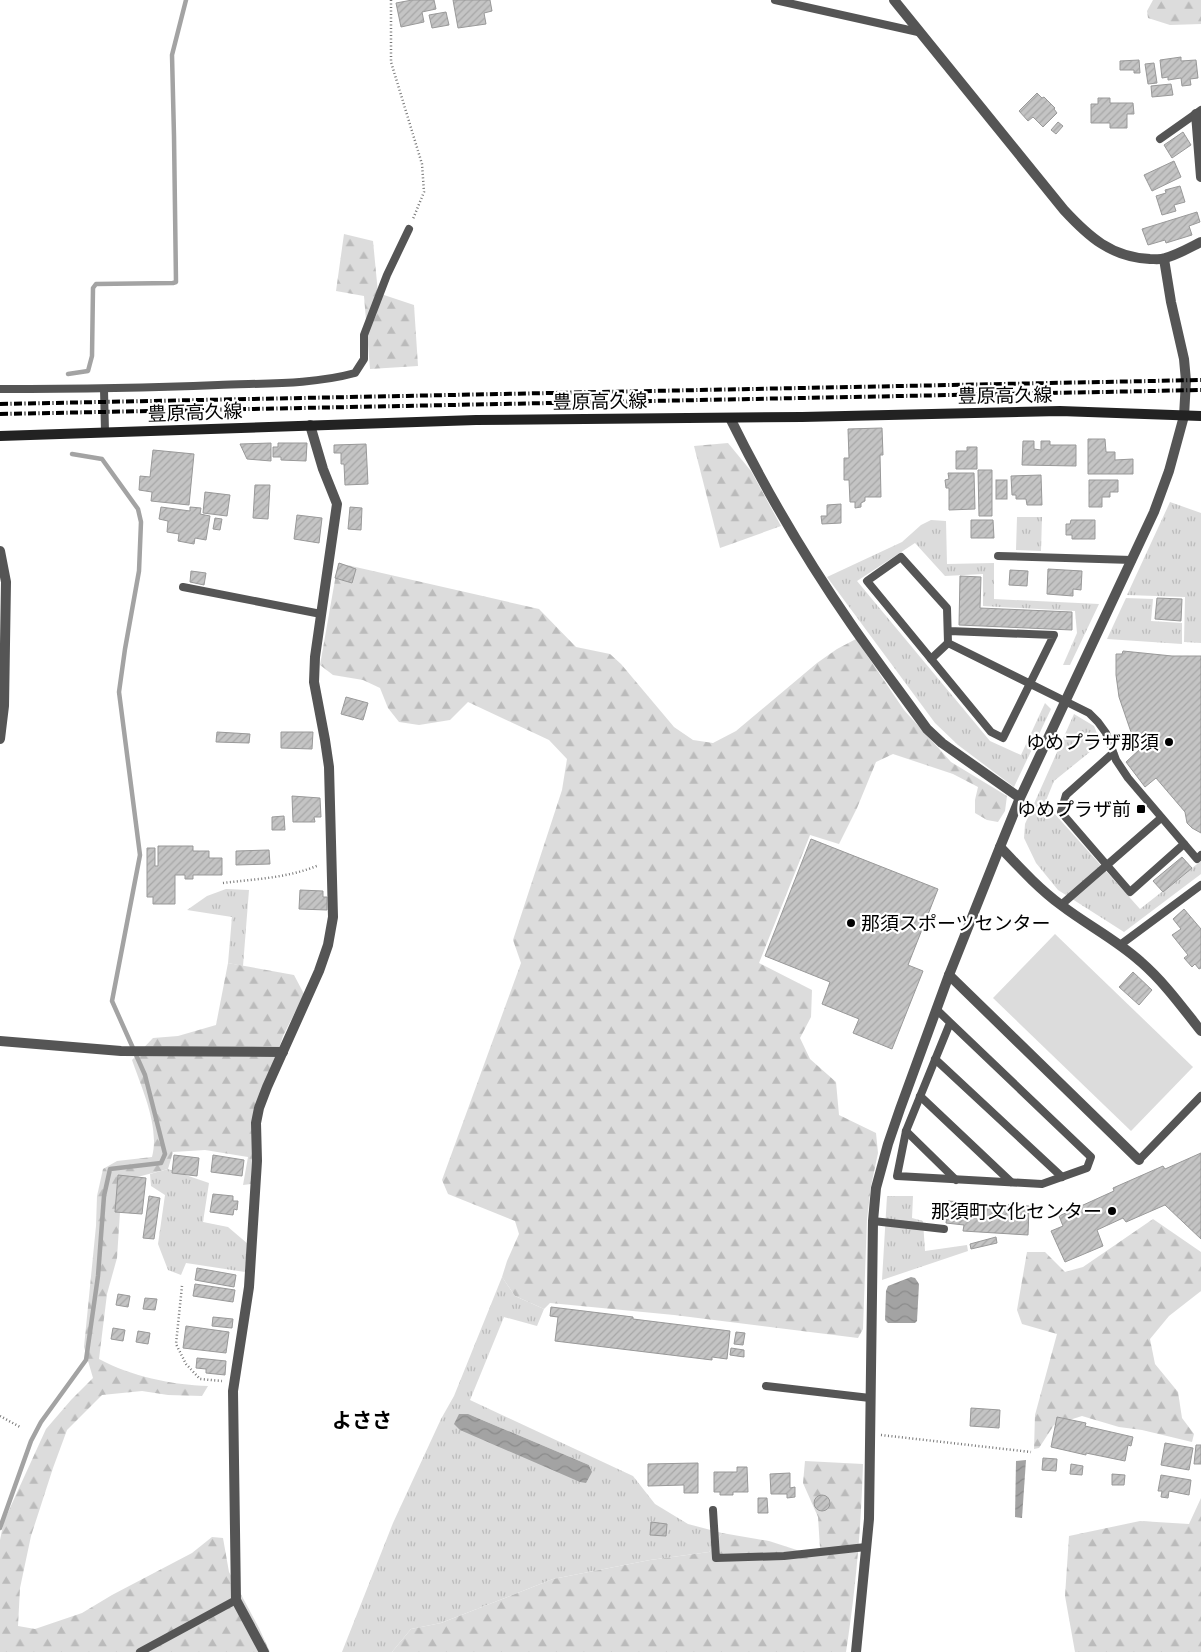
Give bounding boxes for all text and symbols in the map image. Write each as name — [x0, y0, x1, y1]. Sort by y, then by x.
street label: 豊原高久線 — [957, 382, 1053, 408]
street label: 豊原高久線 — [552, 388, 648, 414]
street label: 豊原高久線 — [147, 398, 243, 426]
place label: ゆめプラザ那須 — [1026, 730, 1159, 754]
marker: ゆめプラザ那須 — [1163, 736, 1175, 748]
place label: ゆめプラザ前 — [1017, 797, 1131, 821]
marker: ゆめプラザ前 — [1135, 803, 1147, 815]
place label: 那須スポーツセンター — [861, 911, 1051, 935]
marker: 那須スポーツセンター — [845, 917, 857, 929]
place label: 那須町文化センター — [931, 1199, 1102, 1223]
marker: 那須町文化センター — [1106, 1205, 1118, 1217]
district label: よささ — [332, 1407, 392, 1433]

